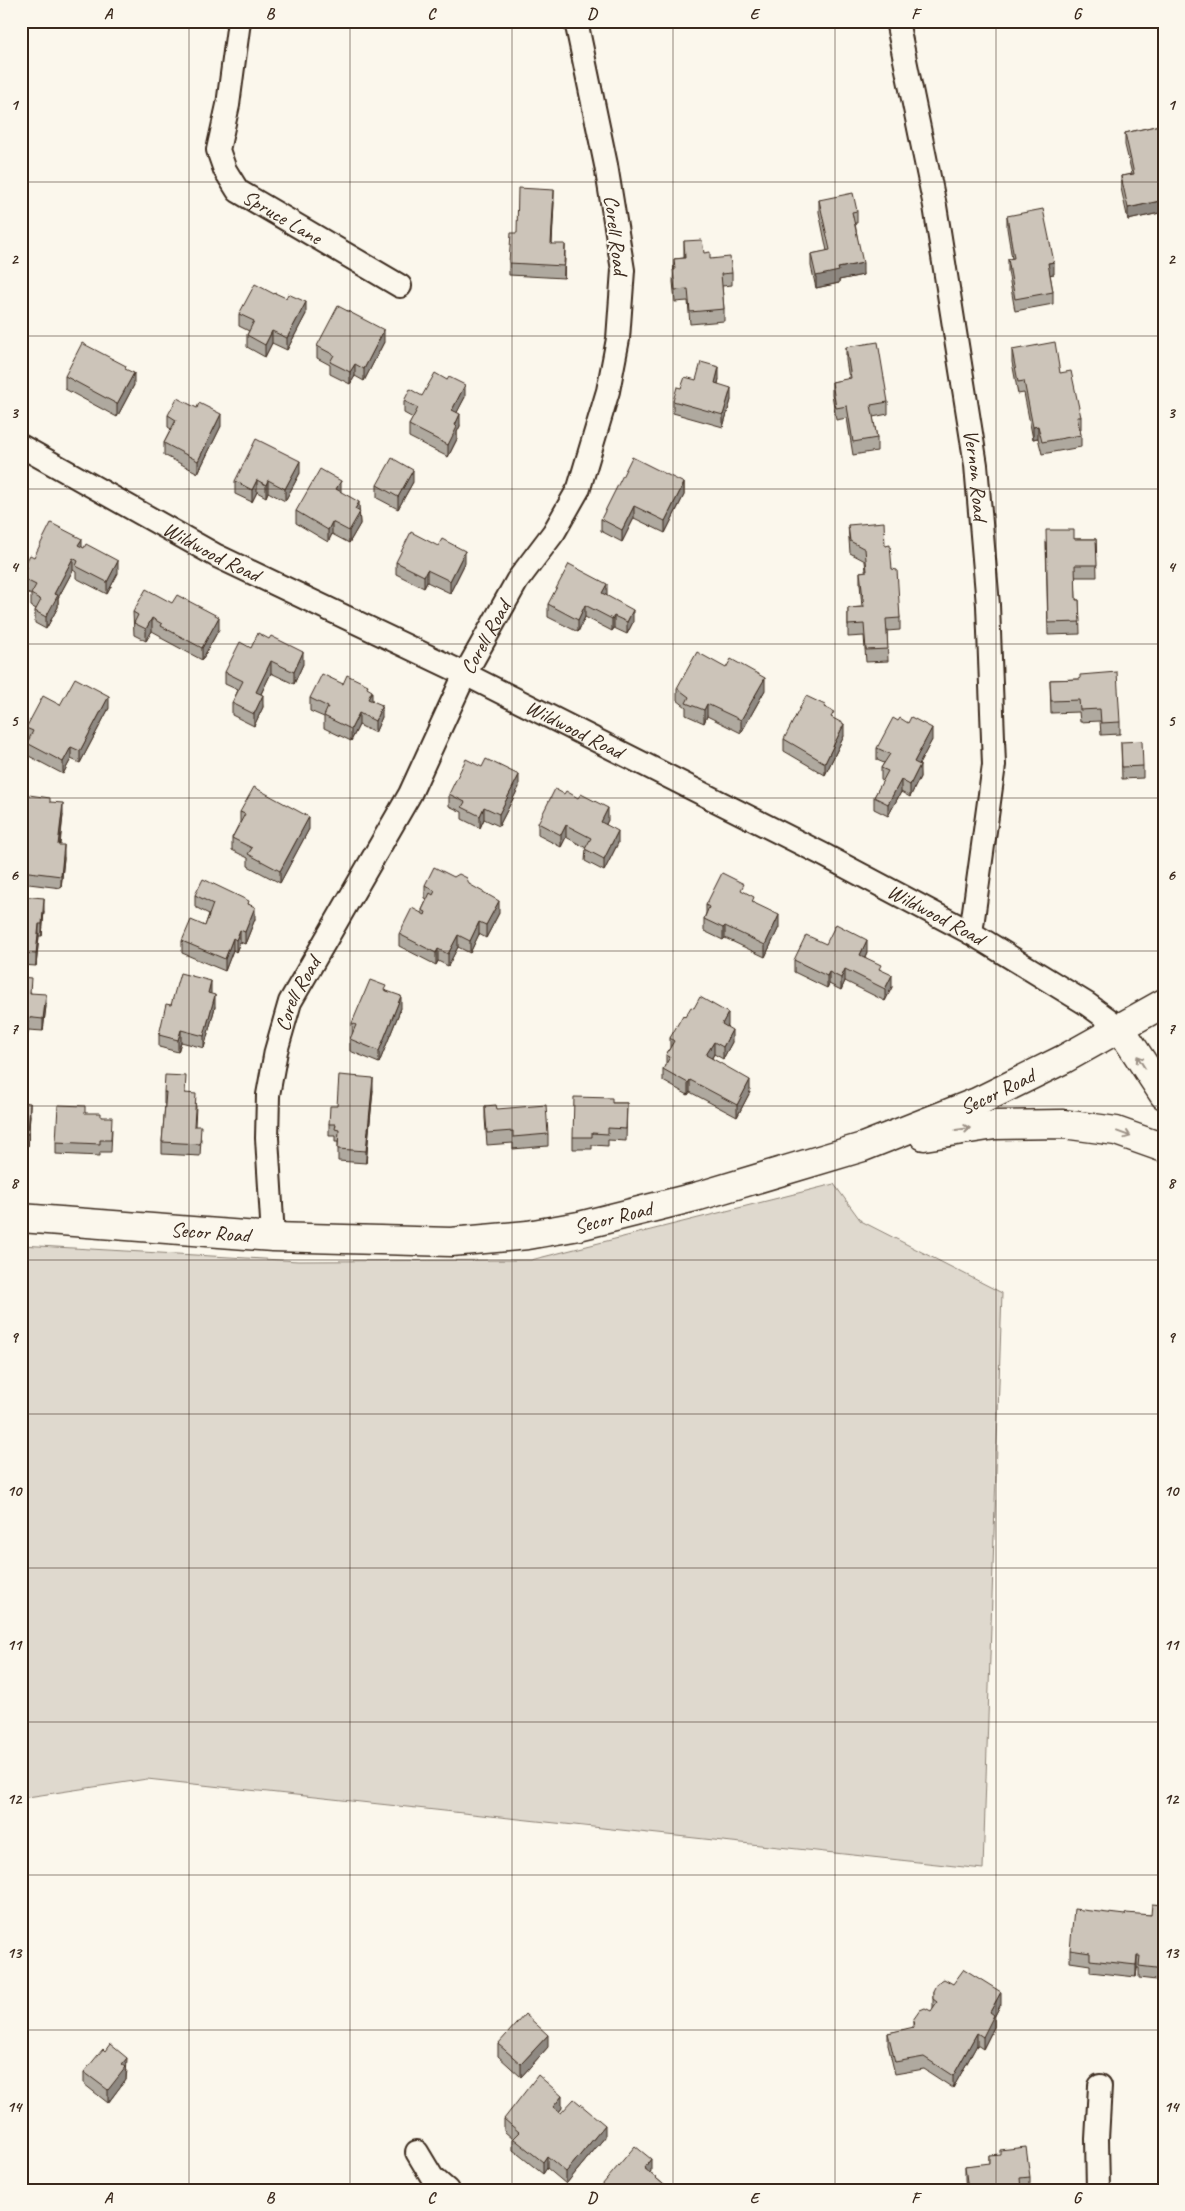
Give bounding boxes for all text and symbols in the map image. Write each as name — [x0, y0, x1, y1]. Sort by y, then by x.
text: A — [104, 4, 114, 24]
text: B — [266, 4, 276, 24]
text: C — [427, 4, 437, 24]
text: D — [587, 4, 598, 24]
text: E — [750, 4, 761, 24]
text: F — [911, 4, 922, 24]
text: G — [1073, 4, 1083, 24]
text: 1 — [10, 95, 19, 115]
text: 1 — [1167, 95, 1176, 115]
street label: Spruce Lane — [238, 184, 328, 251]
street label: Corell Road — [598, 194, 634, 280]
text: 2 — [10, 249, 19, 269]
text: 2 — [1167, 249, 1176, 269]
text: 3 — [10, 403, 19, 423]
text: 3 — [1167, 403, 1176, 423]
street label: Vernon Road — [958, 428, 994, 525]
street label: Wildwood Road — [159, 515, 268, 589]
text: 4 — [10, 557, 19, 577]
text: 4 — [1167, 557, 1176, 577]
street label: Corell Road — [455, 593, 518, 679]
street label: Wildwood Road — [521, 694, 631, 766]
text: 5 — [11, 711, 20, 731]
text: 5 — [1168, 711, 1177, 731]
text: 6 — [10, 865, 19, 885]
text: 6 — [1167, 865, 1176, 885]
street label: Wildwood Road — [883, 878, 992, 953]
street label: Corell Road — [269, 949, 328, 1034]
text: 7 — [10, 1019, 19, 1039]
text: 7 — [1167, 1019, 1176, 1039]
one-way arrow — [1136, 1056, 1146, 1070]
street label: Secor Road — [956, 1061, 1041, 1120]
one-way arrow — [955, 1124, 971, 1134]
one-way arrow — [1116, 1130, 1131, 1139]
text: 8 — [10, 1173, 19, 1193]
text: 8 — [1167, 1173, 1176, 1193]
street label: Secor Road — [571, 1195, 657, 1240]
street label: Secor Road — [170, 1216, 254, 1248]
text: 9 — [10, 1327, 19, 1347]
text: 9 — [1167, 1327, 1176, 1347]
text: 10 — [7, 1481, 23, 1501]
text: 10 — [1164, 1481, 1180, 1501]
text: 11 — [7, 1635, 23, 1655]
text: 11 — [1164, 1635, 1180, 1655]
text: 12 — [7, 1789, 23, 1809]
text: 12 — [1164, 1789, 1180, 1809]
text: 13 — [7, 1943, 23, 1963]
text: 13 — [1164, 1943, 1180, 1963]
text: 14 — [7, 2097, 23, 2117]
text: 14 — [1164, 2097, 1180, 2117]
text: A — [104, 2188, 114, 2208]
text: B — [266, 2188, 276, 2208]
text: C — [427, 2188, 437, 2208]
text: D — [587, 2188, 598, 2208]
text: E — [750, 2188, 761, 2208]
text: F — [911, 2188, 922, 2208]
text: G — [1073, 2188, 1083, 2208]

